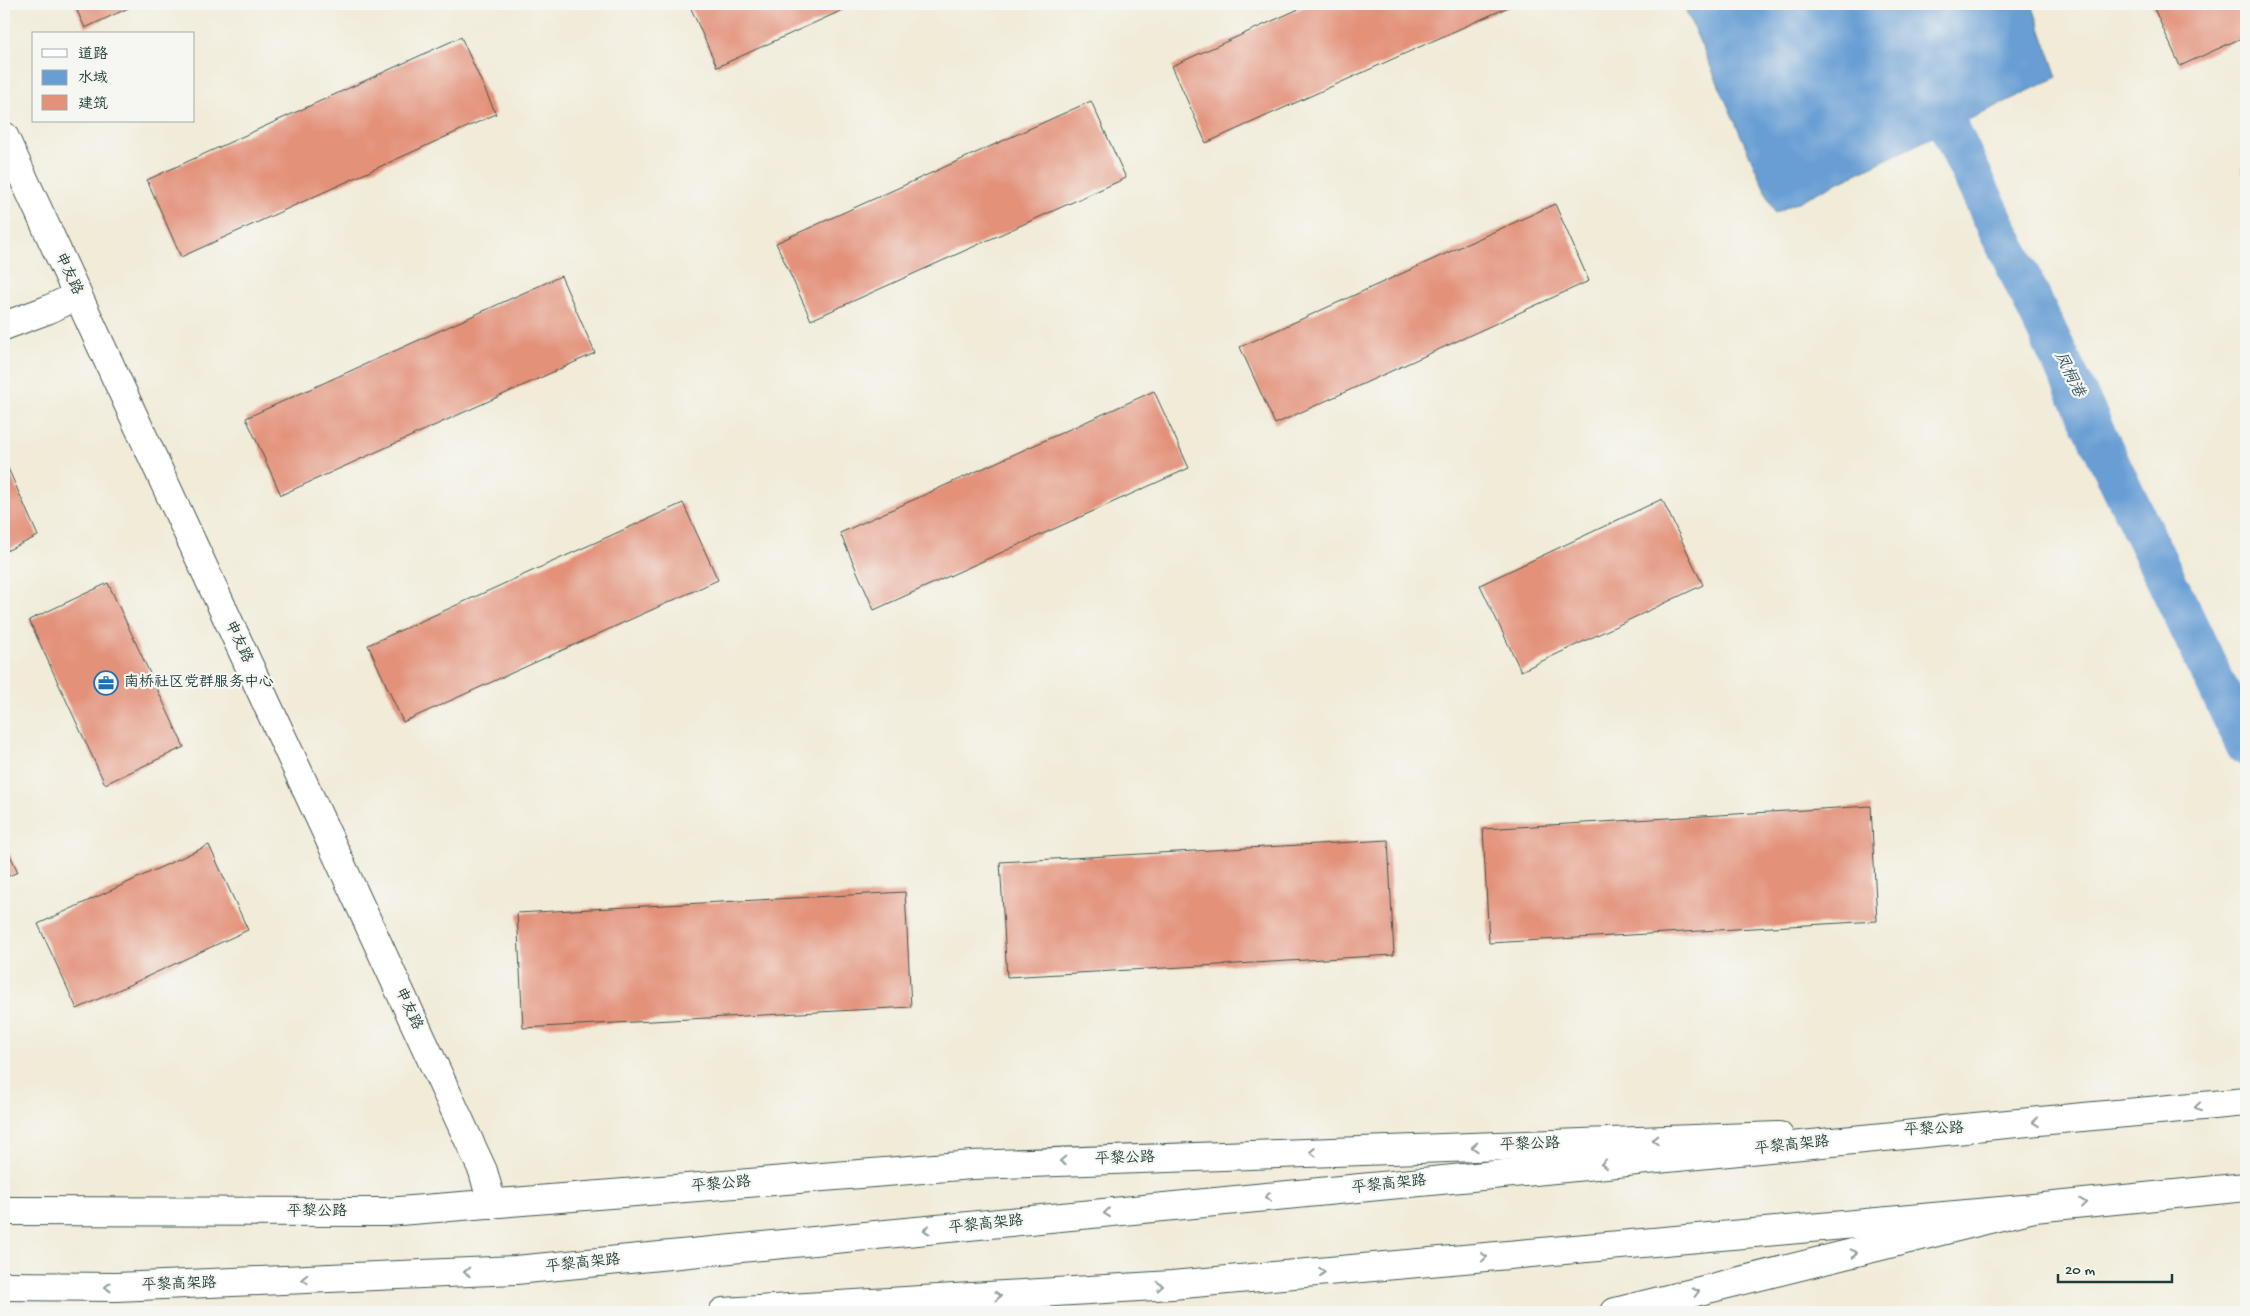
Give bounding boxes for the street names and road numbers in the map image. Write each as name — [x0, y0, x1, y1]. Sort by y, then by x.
street label: 申友路 — [50, 250, 86, 298]
street label: 申友路 — [220, 618, 256, 666]
street label: 申友路 — [390, 985, 426, 1033]
street label: 平黎公路 — [1904, 1119, 1964, 1140]
street label: 平黎高架路 — [1754, 1132, 1830, 1159]
street label: 平黎公路 — [1500, 1134, 1560, 1155]
street label: 平黎公路 — [1095, 1148, 1155, 1169]
street label: 平黎高架路 — [1351, 1171, 1427, 1198]
street label: 平黎公路 — [690, 1172, 752, 1197]
street label: 平黎公路 — [287, 1202, 347, 1221]
street label: 平黎高架路 — [948, 1211, 1024, 1238]
street label: 平黎高架路 — [545, 1250, 621, 1277]
street label: 平黎高架路 — [141, 1274, 217, 1295]

